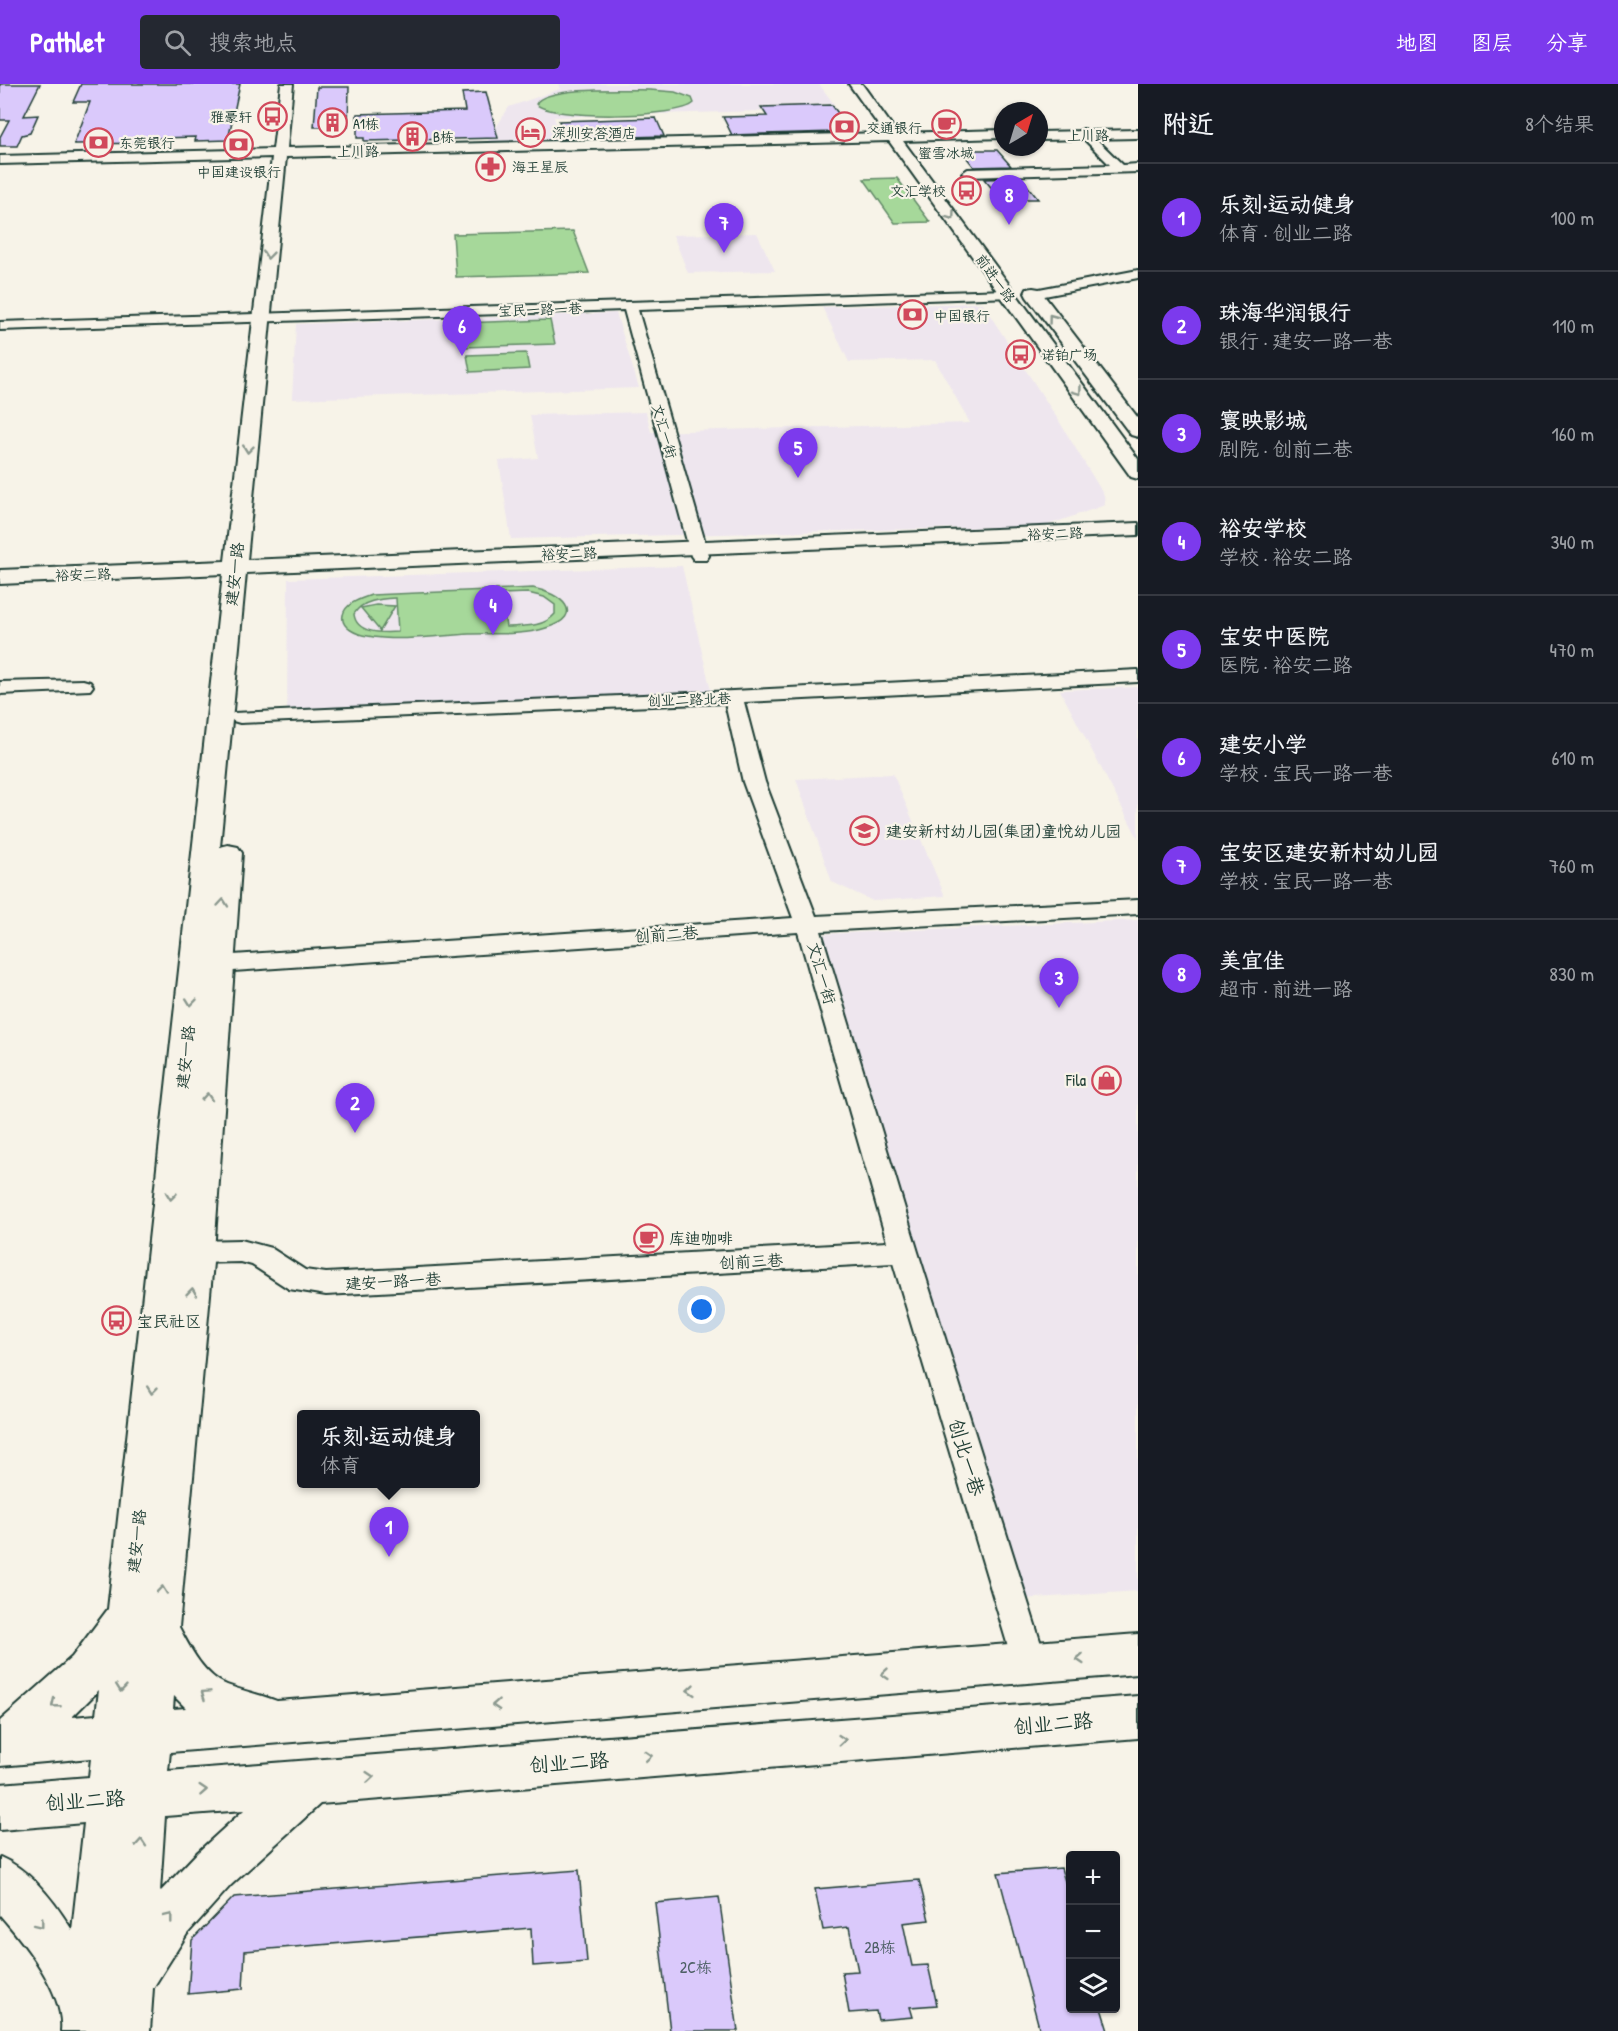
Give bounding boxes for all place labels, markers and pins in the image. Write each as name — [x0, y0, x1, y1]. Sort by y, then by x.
bus stop icon: 雅豪轩 — [257, 100, 289, 132]
place label: 雅豪轩 — [210, 107, 252, 126]
building icon: A1栋 — [316, 107, 348, 139]
cafe icon: 蜜雪冰城 — [930, 109, 962, 141]
bank icon: 交通银行 — [829, 111, 861, 143]
place label: A1栋 — [353, 114, 379, 133]
hotel icon: 深圳安答酒店 — [515, 116, 547, 148]
place label: 交通银行 — [866, 118, 922, 137]
building icon: B栋 — [396, 120, 428, 152]
place label: 深圳安答酒店 — [552, 123, 636, 142]
bank icon: 东莞银行 — [82, 126, 114, 158]
place label: B栋 — [433, 127, 454, 146]
bank icon: 中国建设银行 — [223, 128, 255, 160]
place label: 东莞银行 — [119, 133, 175, 152]
place label: 蜜雪冰城 — [918, 143, 974, 162]
pharmacy icon: 海王星辰 — [475, 150, 507, 182]
place label: 海王星辰 — [512, 157, 568, 176]
place label: 中国建设银行 — [197, 162, 281, 181]
bus stop icon: 文汇学校 — [951, 174, 983, 206]
pin: 8 — [990, 176, 1028, 225]
place label: 文汇学校 — [890, 181, 946, 200]
pin: 7 — [704, 204, 744, 253]
bank icon: 中国银行 — [897, 299, 929, 331]
pin: 6 — [442, 306, 482, 356]
place label: 中国银行 — [934, 306, 990, 325]
bus stop icon: 诺铂广场 — [1004, 338, 1036, 370]
place label: 诺铂广场 — [1041, 345, 1097, 364]
pin: 5 — [778, 428, 818, 478]
pin: 4 — [474, 586, 512, 635]
school or university icon: 建安新村幼儿园(集团)童悦幼儿园 — [849, 815, 881, 847]
place label: 建安新村幼儿园(集团)童悦幼儿园 — [886, 820, 1121, 842]
pin: 3 — [1040, 958, 1078, 1008]
shop icon: Fila — [1091, 1064, 1123, 1096]
place label: Fila — [1065, 1069, 1086, 1091]
pin: 2 — [336, 1084, 374, 1133]
cafe icon: 库迪咖啡 — [632, 1222, 664, 1254]
place label: 库迪咖啡 — [669, 1227, 733, 1249]
bus stop icon: 宝民社区 — [100, 1305, 132, 1337]
place label: 宝民社区 — [137, 1310, 201, 1332]
pin: 1 — [370, 1508, 408, 1557]

